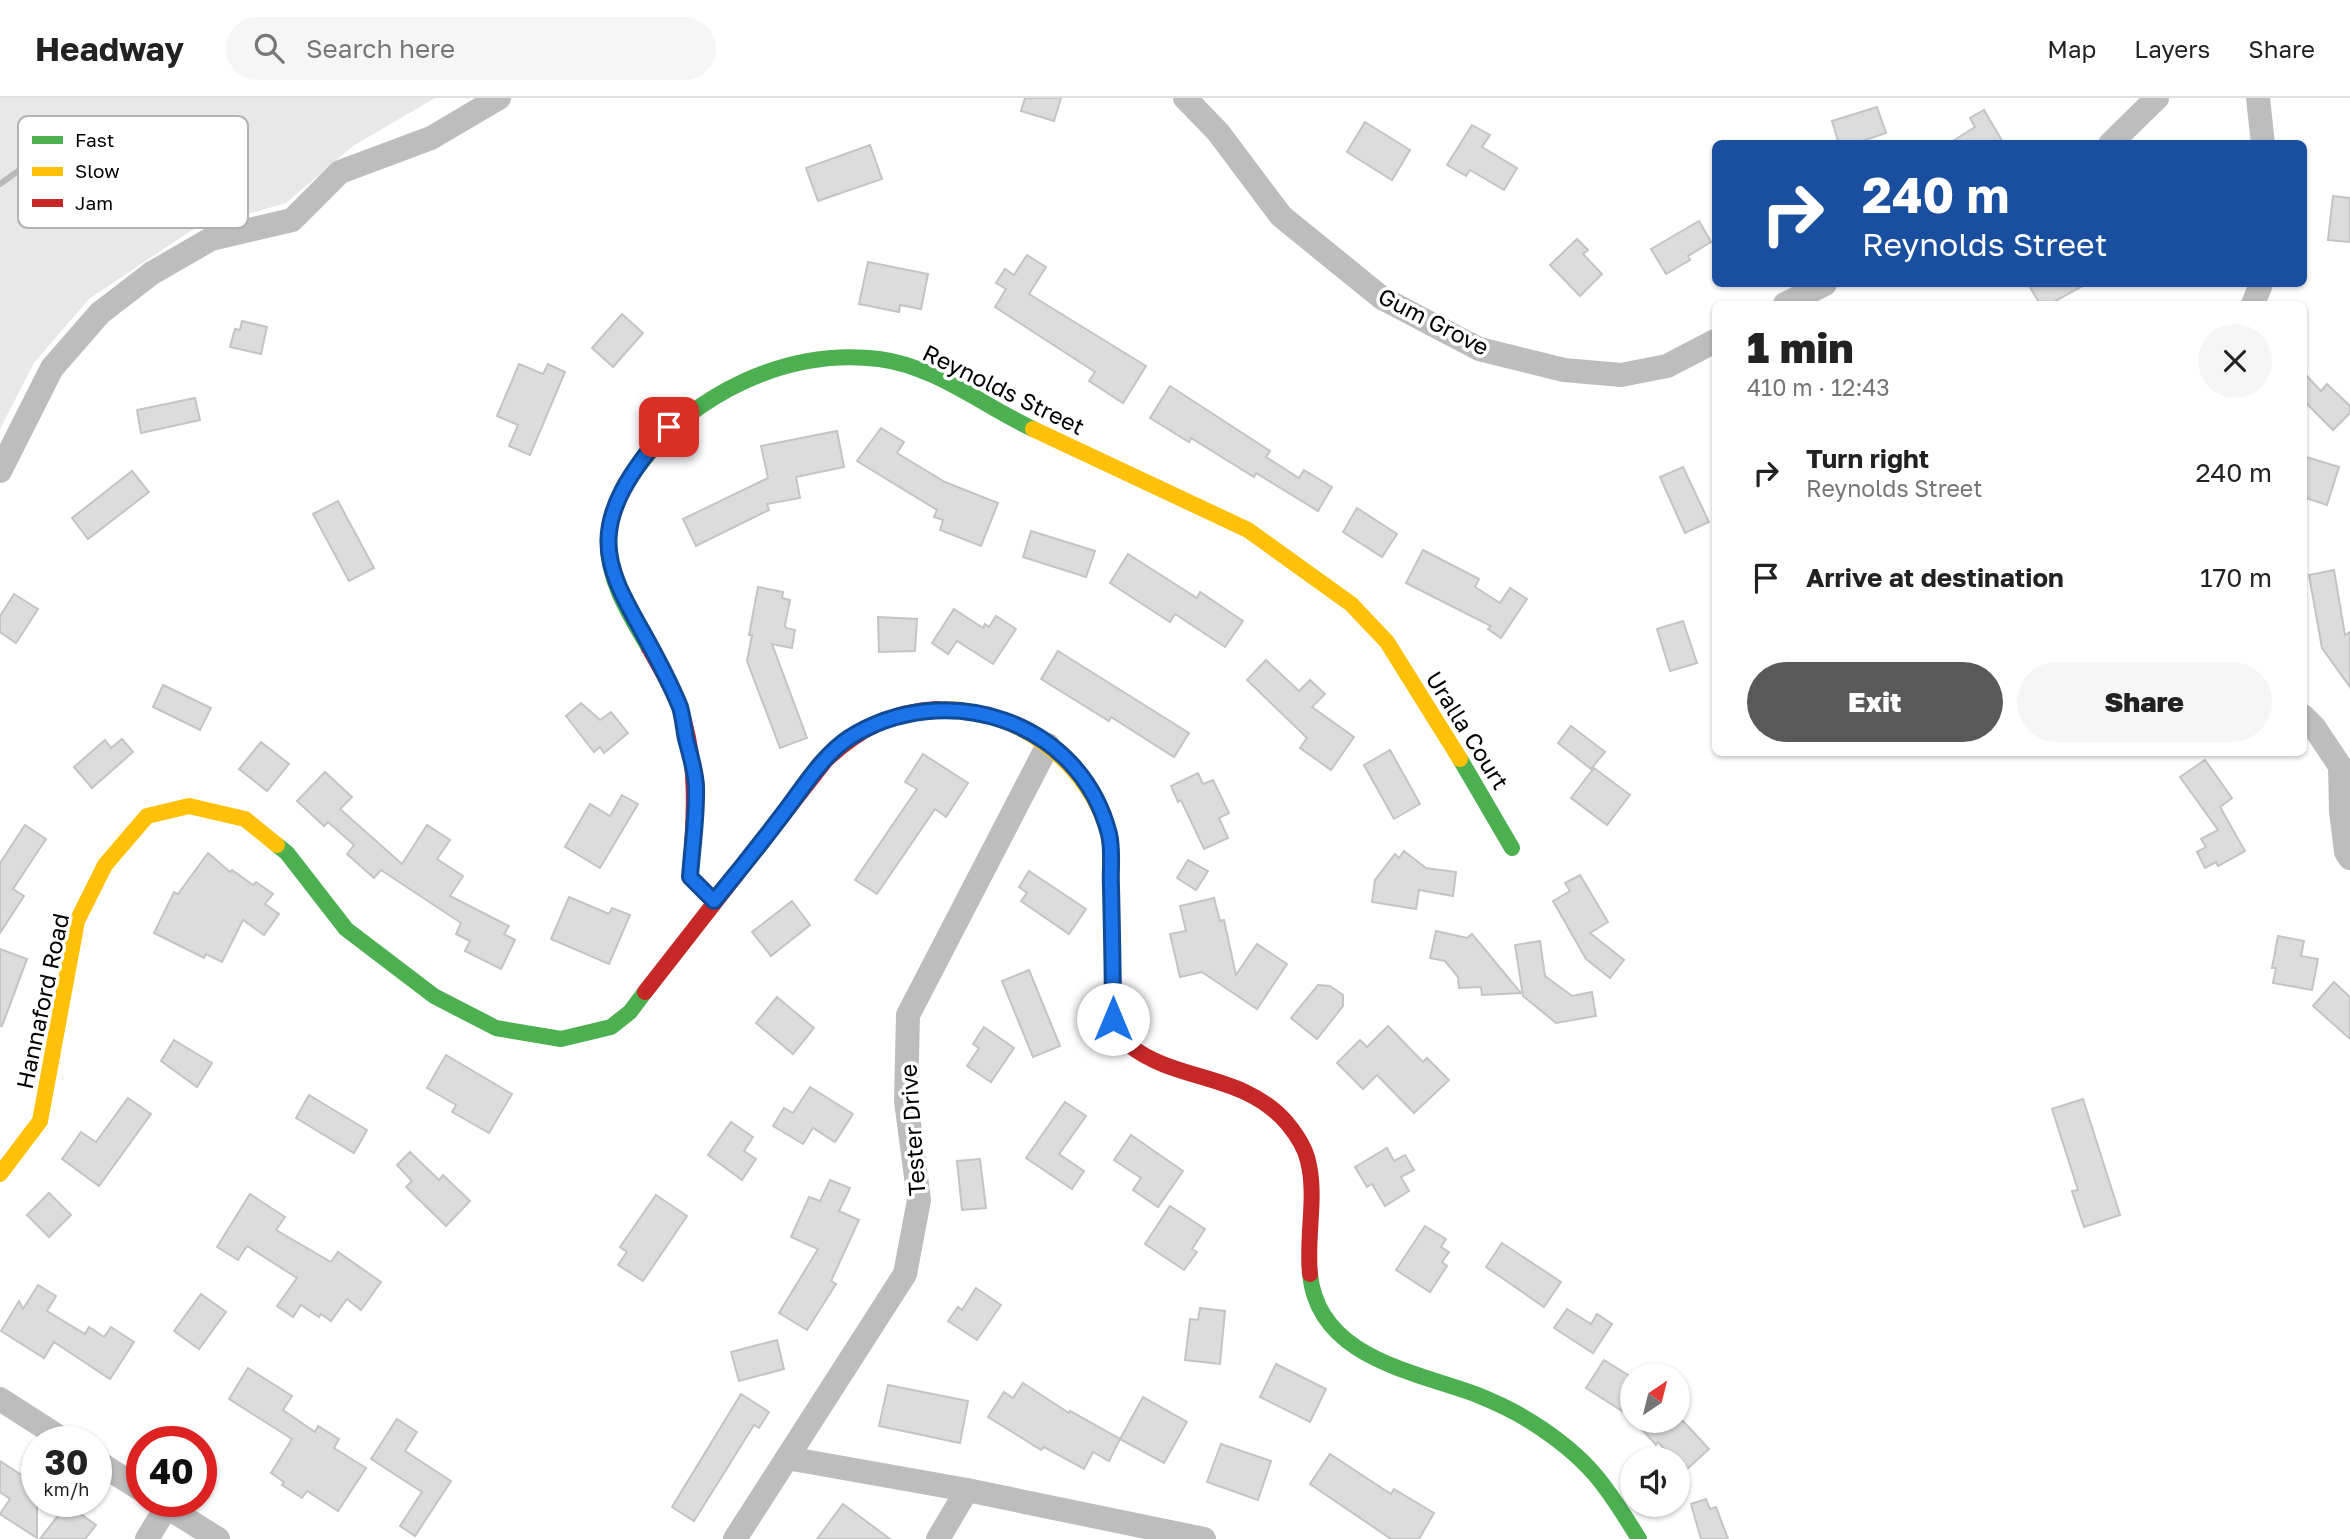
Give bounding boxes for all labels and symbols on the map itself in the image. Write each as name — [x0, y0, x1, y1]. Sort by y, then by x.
legend — [18, 116, 248, 228]
text: Fast — [75, 128, 114, 151]
text: Slow — [75, 159, 120, 182]
text: Jam — [75, 191, 113, 214]
street label: Gum Grove — [1374, 281, 1494, 361]
street label: Reynolds Street — [919, 338, 1089, 440]
pin — [639, 397, 699, 457]
street label: Uralla Court — [1421, 666, 1515, 794]
street label: Hannaford Road — [10, 911, 74, 1091]
position arrow — [1076, 982, 1150, 1056]
street label: Tester Drive — [893, 1063, 931, 1197]
north arrow — [1620, 1363, 1690, 1433]
speed limit sign: 40 — [126, 1426, 217, 1517]

